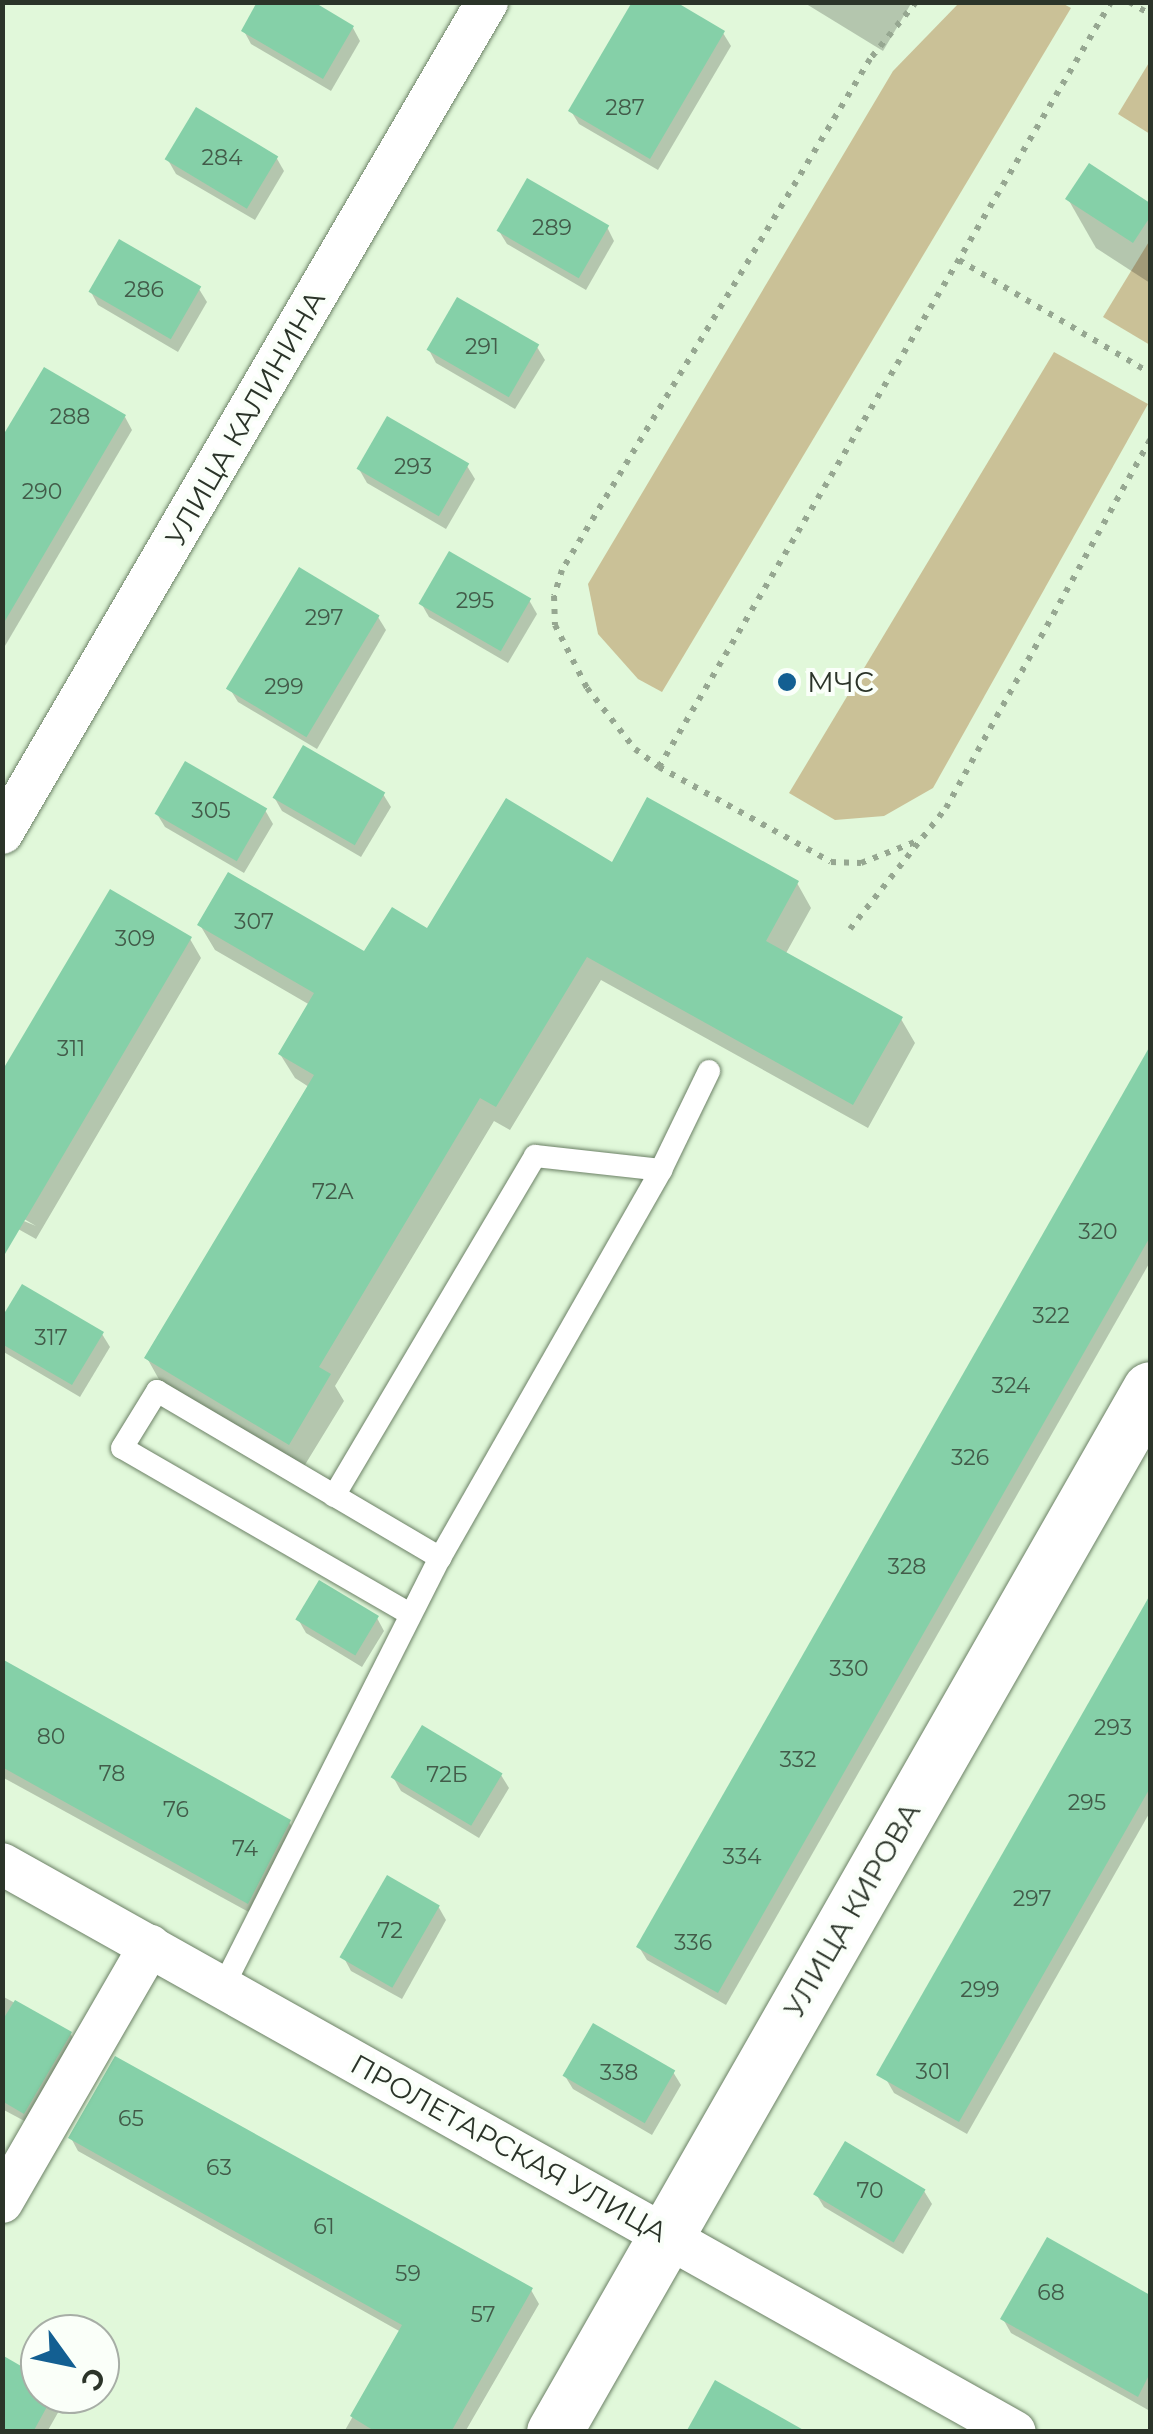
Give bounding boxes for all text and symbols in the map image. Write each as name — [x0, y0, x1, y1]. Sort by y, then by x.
house number: 287 — [605, 95, 645, 121]
house number: 284 — [201, 145, 243, 171]
house number: 289 — [532, 215, 572, 241]
house number: 286 — [124, 277, 164, 303]
street label: УЛИЦА КАЛИНИНА — [158, 284, 332, 552]
house number: 291 — [465, 334, 499, 360]
house number: 288 — [50, 404, 90, 430]
house number: 293 — [394, 454, 432, 480]
house number: 290 — [22, 479, 62, 505]
house number: 295 — [456, 588, 494, 614]
house number: 297 — [305, 605, 343, 631]
place label: МЧС — [807, 665, 874, 699]
marker: МЧС — [776, 671, 798, 693]
house number: 299 — [264, 674, 304, 700]
house number: 305 — [191, 798, 231, 824]
house number: 307 — [234, 909, 274, 935]
house number: 309 — [115, 926, 155, 952]
house number: 311 — [57, 1036, 85, 1062]
house number: 72А — [312, 1179, 354, 1205]
house number: 320 — [1078, 1219, 1118, 1245]
house number: 322 — [1032, 1303, 1070, 1329]
house number: 317 — [34, 1325, 68, 1351]
house number: 324 — [992, 1373, 1030, 1399]
house number: 326 — [951, 1445, 989, 1471]
house number: 328 — [888, 1554, 926, 1580]
house number: 330 — [829, 1656, 869, 1682]
house number: 293 — [1094, 1715, 1132, 1741]
house number: 80 — [37, 1724, 65, 1750]
house number: 332 — [779, 1747, 817, 1773]
house number: 78 — [99, 1761, 125, 1787]
house number: 72Б — [426, 1762, 468, 1788]
house number: 295 — [1068, 1790, 1106, 1816]
house number: 76 — [163, 1797, 189, 1823]
street label: УЛИЦА КИРОВА — [777, 1797, 927, 2023]
house number: 74 — [232, 1836, 258, 1862]
house number: 334 — [722, 1844, 762, 1870]
house number: 297 — [1013, 1886, 1051, 1912]
house number: 72 — [377, 1918, 403, 1944]
house number: 336 — [674, 1930, 712, 1956]
house number: 299 — [960, 1977, 1000, 2003]
street label: ПРОЛЕТАРСКАЯ УЛИЦА — [345, 2047, 673, 2249]
house number: 301 — [916, 2059, 950, 2085]
house number: 338 — [600, 2060, 638, 2086]
house number: 65 — [118, 2106, 144, 2132]
house number: 63 — [206, 2155, 232, 2181]
house number: 70 — [856, 2178, 884, 2204]
house number: 61 — [313, 2214, 335, 2240]
house number: 59 — [395, 2261, 421, 2287]
house number: 68 — [1037, 2280, 1065, 2306]
house number: 57 — [470, 2302, 496, 2328]
north arrow — [20, 2314, 120, 2414]
text: С — [74, 2361, 113, 2397]

